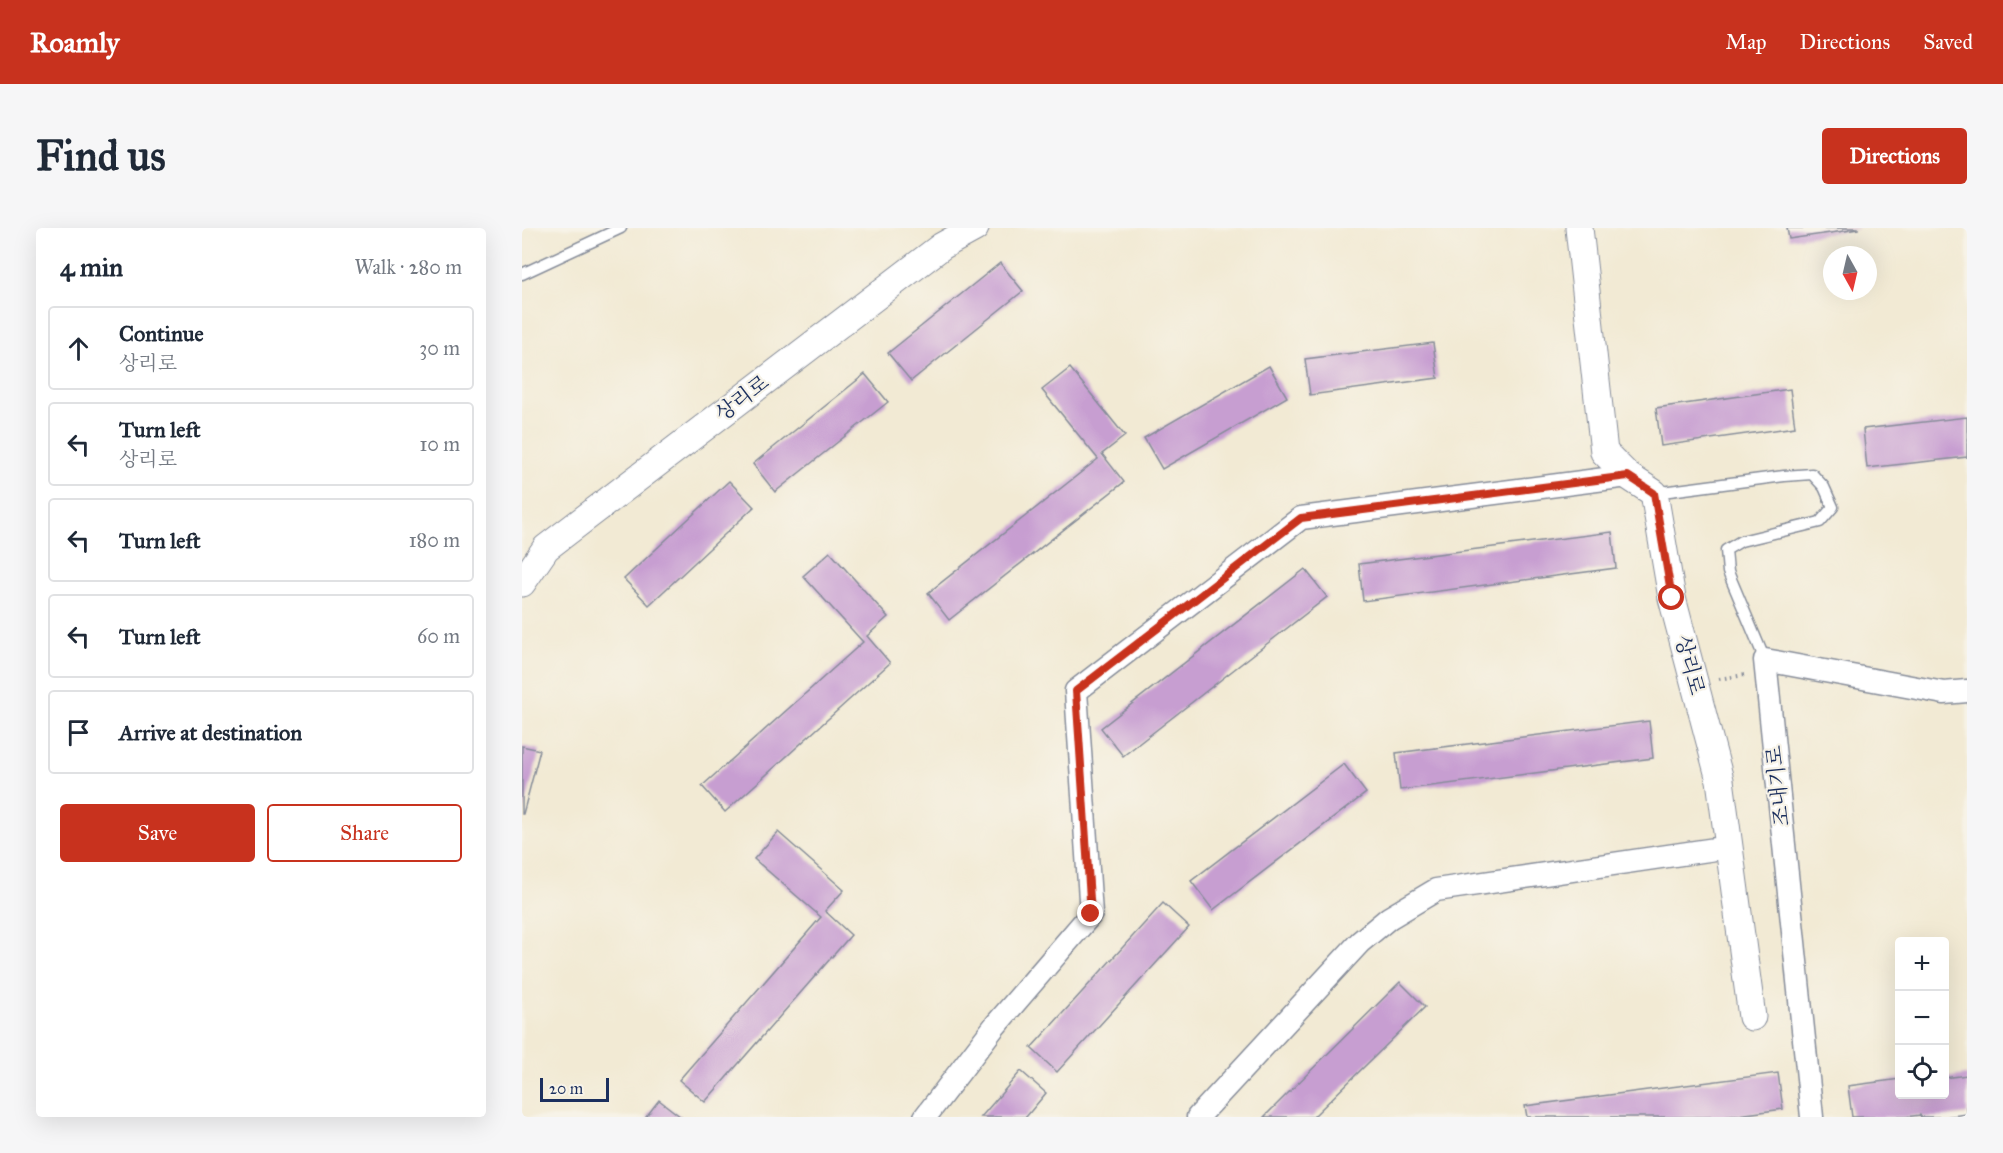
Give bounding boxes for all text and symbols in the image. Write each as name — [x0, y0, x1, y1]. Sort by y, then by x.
text: Roamly — [30, 25, 119, 60]
text: Map — [1726, 29, 1767, 55]
text: Directions — [1800, 29, 1890, 55]
text: Saved — [1923, 29, 1973, 55]
button: Directions — [1822, 128, 1967, 184]
text: Find us — [36, 130, 166, 182]
north arrow — [1823, 246, 1877, 300]
text: 4 min — [60, 251, 123, 283]
text: Walk · 280 m — [355, 255, 462, 279]
text: Continue — [119, 320, 204, 347]
icon: ahead — [62, 332, 95, 365]
text: 30 m — [419, 336, 460, 360]
text: 상리로 — [119, 351, 177, 375]
street label: 상리로 — [710, 369, 774, 427]
text: Turn left — [119, 416, 201, 443]
icon: left — [62, 428, 95, 461]
text: 10 m — [419, 432, 460, 456]
text: 상리로 — [119, 447, 177, 471]
icon: left — [62, 524, 95, 557]
text: Turn left — [119, 527, 201, 554]
text: 180 m — [409, 528, 460, 552]
route start — [1658, 584, 1684, 610]
icon: left — [62, 620, 95, 653]
text: Turn left — [119, 623, 201, 650]
text: 60 m — [417, 624, 460, 648]
street label: 상리로 — [1670, 632, 1710, 698]
icon: arrive — [62, 716, 95, 749]
text: Arrive at destination — [119, 719, 302, 746]
street label: 조내기로 — [1761, 744, 1795, 828]
button: Save — [60, 804, 255, 862]
button: Share — [267, 804, 462, 862]
route end — [1077, 900, 1103, 926]
map controls — [1895, 937, 1949, 1099]
button: + — [1895, 937, 1949, 991]
button: − — [1895, 991, 1949, 1045]
button: locate — [1895, 1045, 1949, 1099]
scale bar — [540, 1075, 609, 1102]
text: 20 m — [549, 1079, 583, 1098]

